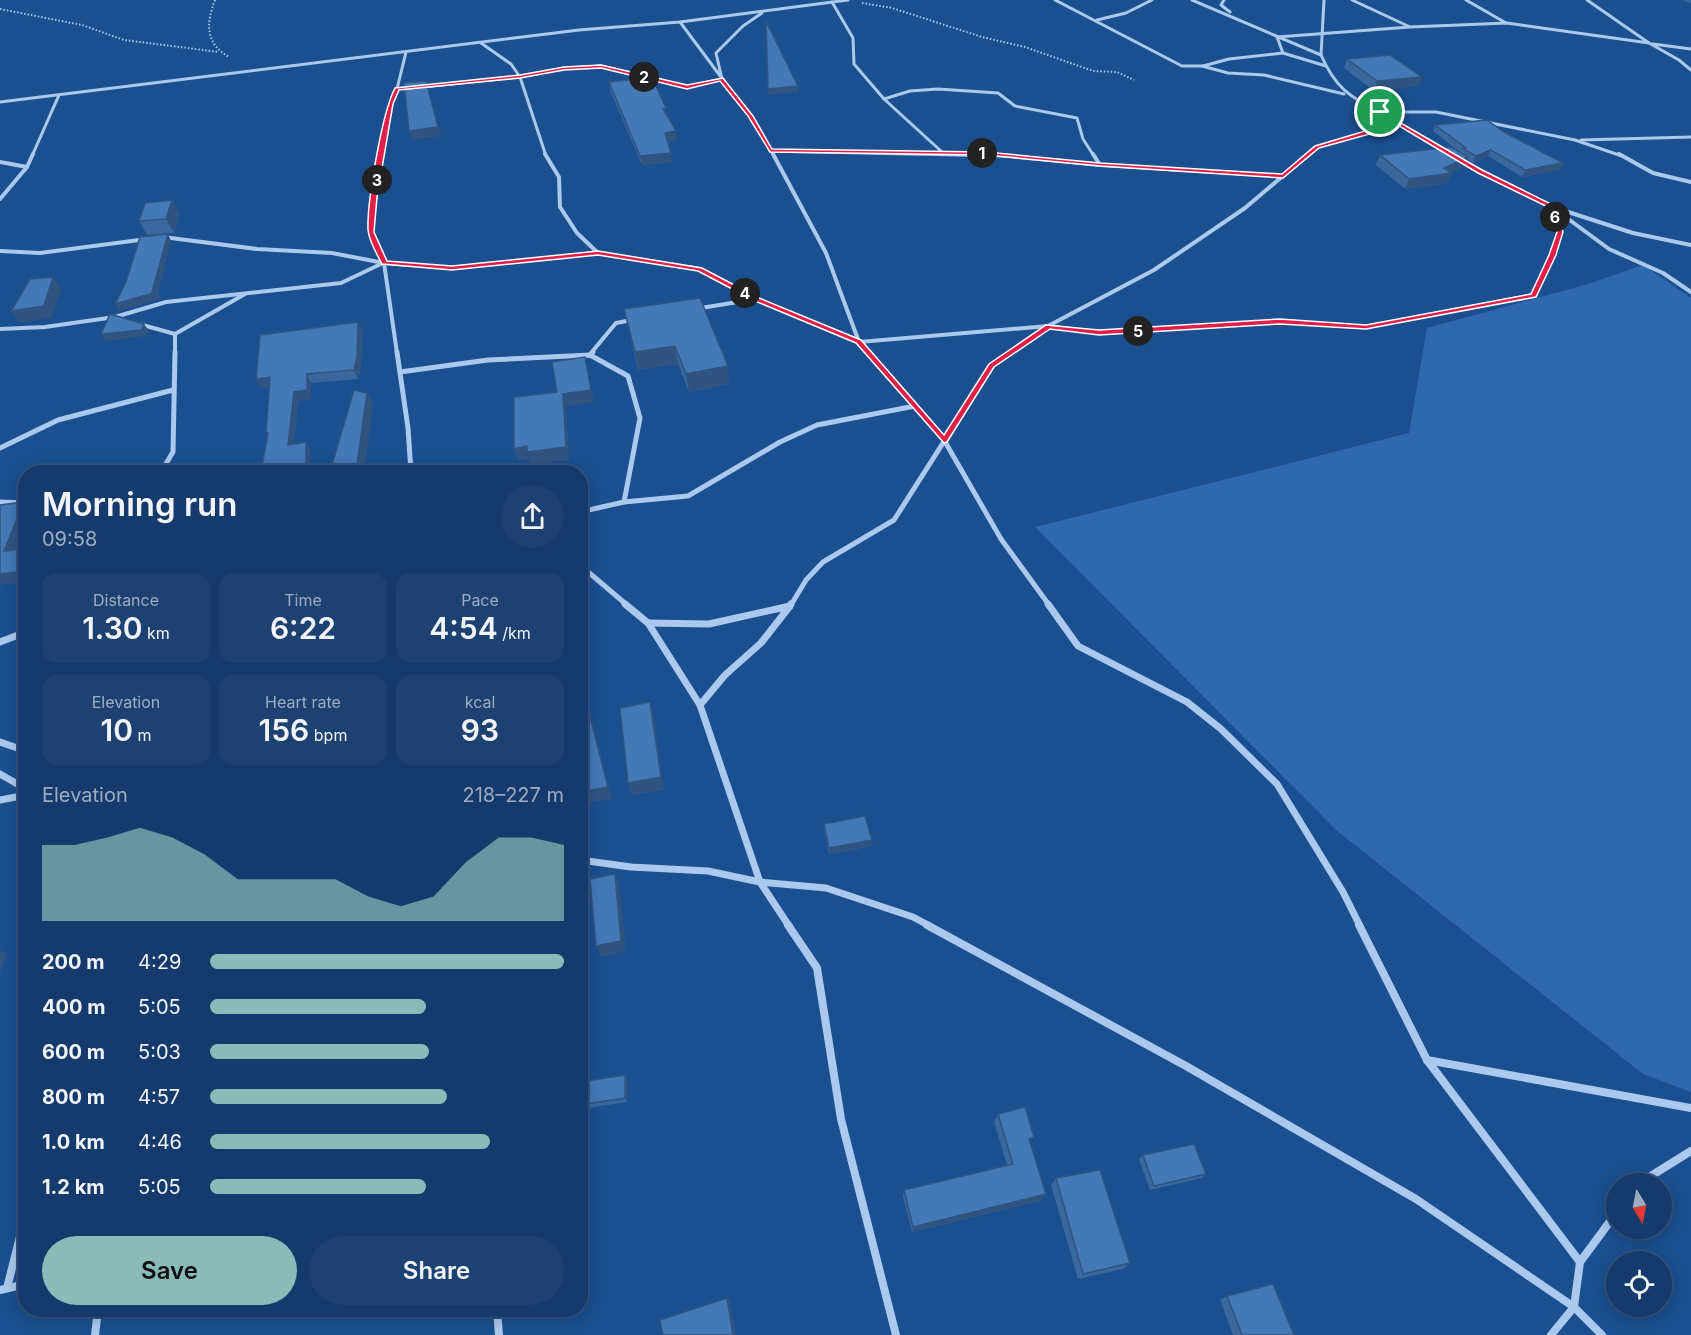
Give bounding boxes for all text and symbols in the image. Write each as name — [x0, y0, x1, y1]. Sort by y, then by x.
pin: 2 — [629, 62, 659, 92]
text: 2 — [639, 67, 649, 87]
pin — [1354, 86, 1405, 137]
icon: arrive — [1363, 95, 1396, 128]
pin: 1 — [967, 138, 997, 168]
text: 1 — [979, 143, 985, 163]
pin: 3 — [362, 165, 392, 195]
text: 3 — [372, 170, 382, 190]
pin: 6 — [1540, 202, 1570, 232]
text: 6 — [1550, 207, 1560, 227]
pin: 4 — [730, 278, 760, 308]
text: 4 — [740, 283, 750, 303]
pin: 5 — [1123, 316, 1153, 346]
text: 5 — [1133, 321, 1143, 341]
text: Morning run — [42, 484, 237, 524]
button: share — [501, 485, 564, 548]
text: 09:58 — [42, 527, 97, 551]
text: Distance — [93, 590, 159, 610]
text: Time — [284, 590, 322, 610]
text: Pace — [461, 590, 499, 610]
text: 1.30 — [82, 610, 143, 646]
text: 6:22 — [270, 610, 336, 646]
text: 4:54 — [429, 610, 498, 646]
text: km — [143, 623, 170, 643]
text: /km — [498, 623, 531, 643]
text: Elevation — [92, 692, 160, 712]
text: Heart rate — [265, 692, 341, 712]
text: kcal — [465, 692, 495, 712]
text: 10 — [101, 712, 133, 748]
text: 156 — [259, 712, 309, 748]
text: 93 — [461, 712, 499, 748]
text: m — [133, 725, 152, 745]
text: bpm — [309, 725, 347, 745]
text: Elevation — [42, 783, 128, 807]
text: 218–227 m — [462, 783, 564, 807]
text: 200 m — [42, 950, 105, 974]
text: 4:29 — [138, 950, 181, 974]
text: 400 m — [42, 995, 106, 1019]
text: 5:05 — [138, 995, 181, 1019]
text: 600 m — [42, 1040, 105, 1064]
text: 5:03 — [138, 1040, 181, 1064]
text: 800 m — [42, 1085, 105, 1109]
text: 4:57 — [138, 1085, 180, 1109]
text: 1.0 km — [42, 1130, 105, 1154]
text: 4:46 — [138, 1130, 182, 1154]
north arrow — [1606, 1173, 1672, 1239]
map controls — [1606, 1173, 1672, 1317]
text: 1.2 km — [42, 1175, 105, 1199]
text: 5:05 — [138, 1175, 181, 1199]
button: Save — [42, 1236, 297, 1305]
button: Share — [309, 1236, 564, 1305]
button: locate — [1606, 1251, 1672, 1317]

